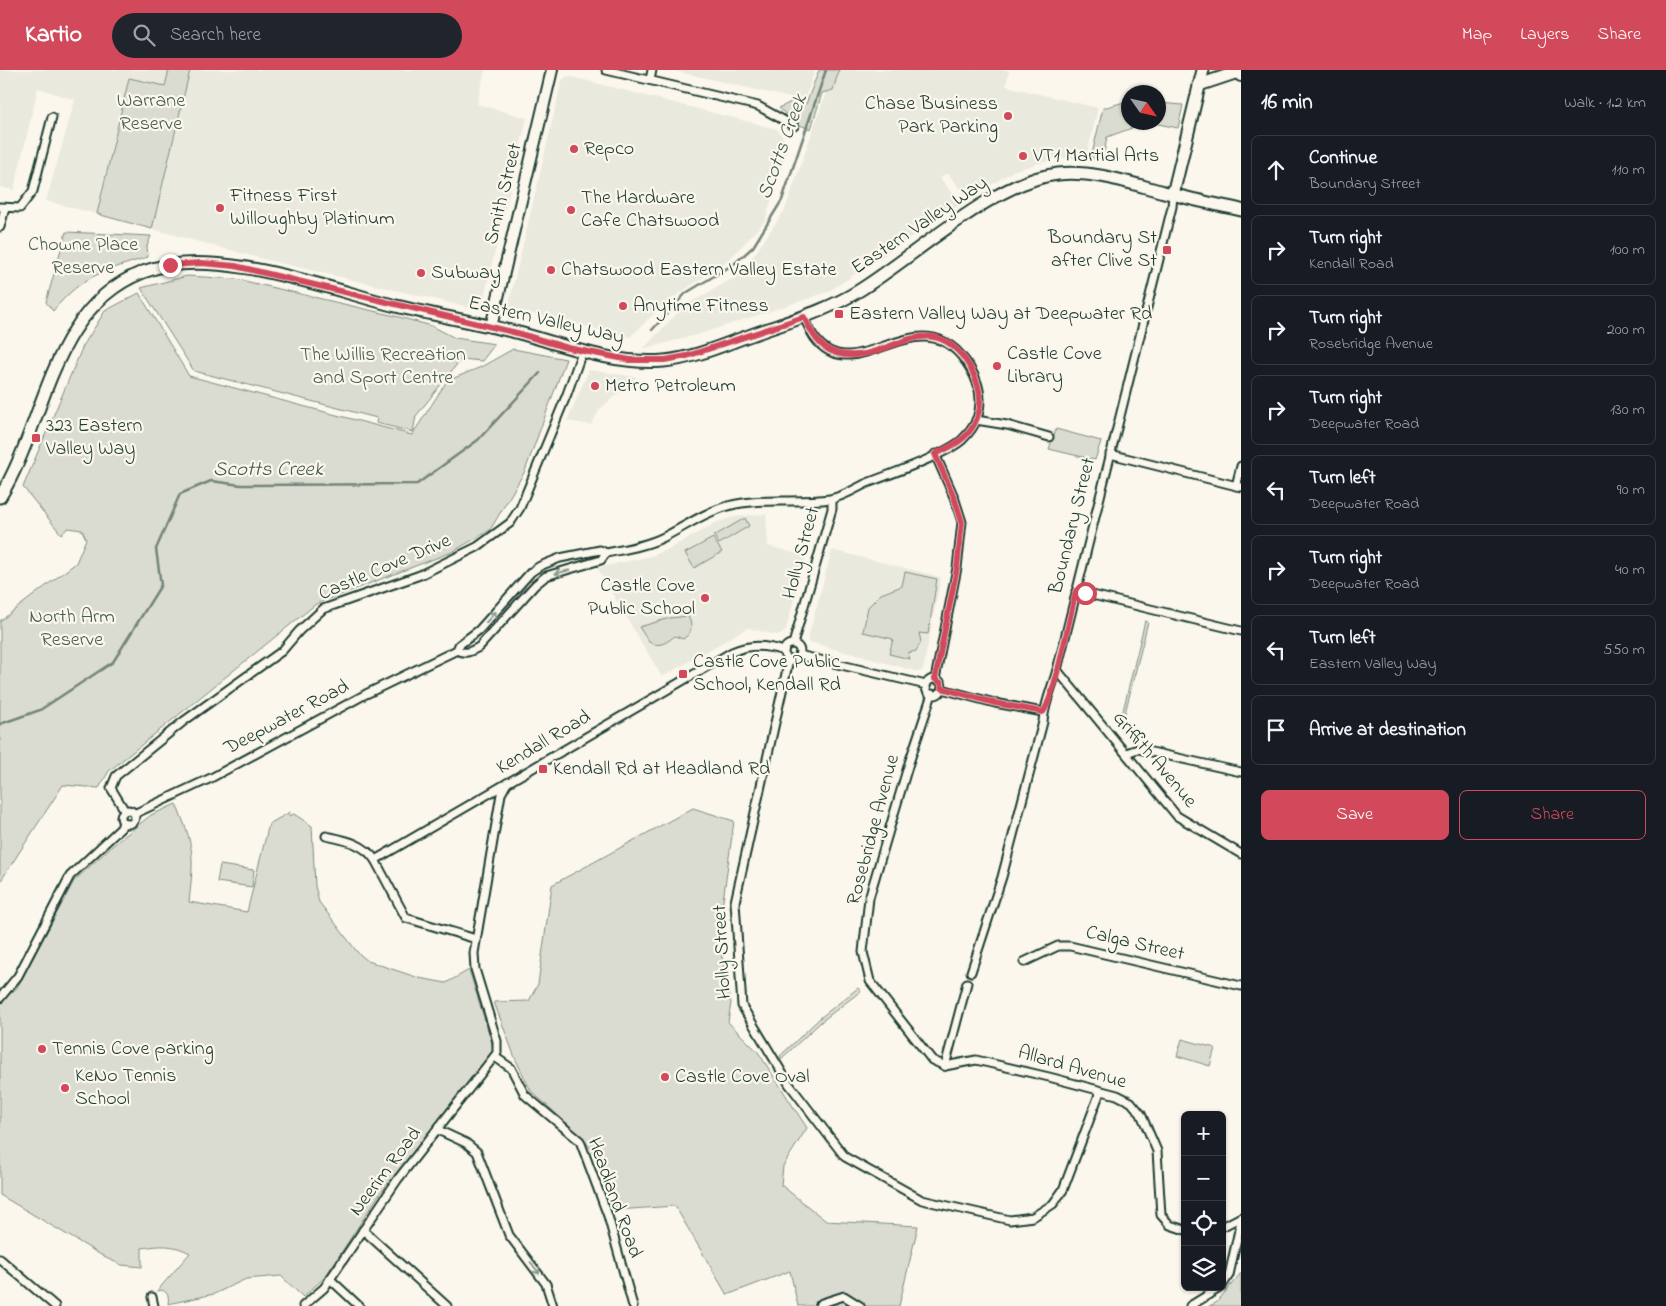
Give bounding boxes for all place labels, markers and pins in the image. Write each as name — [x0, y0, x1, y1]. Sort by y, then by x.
place label: Chase Business Park Parking — [865, 90, 998, 143]
marker: Chase Business Park Parking — [1002, 110, 1014, 122]
place label: Repco — [584, 135, 634, 164]
place label: VT1 Martial Arts — [1032, 142, 1159, 171]
marker: Repco — [568, 143, 580, 155]
marker: VT1 Martial Arts — [1017, 150, 1029, 162]
place label: Fitness First Willoughby Platinum — [229, 182, 395, 235]
place label: The Hardware Cafe Chatswood — [581, 184, 719, 236]
marker: Fitness First Willoughby Platinum — [214, 202, 226, 214]
marker: The Hardware Cafe Chatswood — [565, 204, 577, 216]
place label: Boundary St after Clive St — [1047, 224, 1157, 276]
marker: Boundary St after Clive St — [1161, 244, 1173, 256]
place label: Chatswood Eastern Valley Estate — [561, 256, 837, 285]
place label: Subway — [431, 259, 501, 288]
marker: Chatswood Eastern Valley Estate — [545, 264, 557, 276]
marker: Subway — [415, 267, 427, 279]
place label: Anytime Fitness — [633, 292, 769, 321]
marker: Anytime Fitness — [617, 300, 629, 312]
place label: Eastern Valley Way at Deepwater Rd — [849, 300, 1152, 329]
marker: Eastern Valley Way at Deepwater Rd — [833, 308, 845, 320]
place label: Castle Cove Library — [1007, 340, 1102, 392]
marker: Castle Cove Library — [991, 360, 1003, 372]
place label: Metro Petroleum — [605, 372, 736, 401]
marker: Metro Petroleum — [589, 380, 601, 392]
place label: 323 Eastern Valley Way — [45, 412, 142, 464]
marker: 323 Eastern Valley Way — [30, 432, 42, 444]
place label: Castle Cove Public School — [588, 572, 695, 624]
marker: Castle Cove Public School — [699, 592, 711, 604]
place label: Castle Cove Public School, Kendall Rd — [693, 648, 841, 700]
marker: Castle Cove Public School, Kendall Rd — [677, 668, 689, 680]
place label: Kendall Rd at Headland Rd — [553, 755, 770, 784]
marker: Kendall Rd at Headland Rd — [537, 763, 549, 775]
place label: Tennis Cove parking — [52, 1035, 214, 1065]
marker: Tennis Cove parking — [36, 1043, 48, 1055]
place label: KeNo Tennis School — [75, 1062, 176, 1114]
place label: Castle Cove Oval — [675, 1063, 810, 1092]
marker: Castle Cove Oval — [659, 1071, 671, 1083]
marker: KeNo Tennis School — [59, 1082, 71, 1094]

